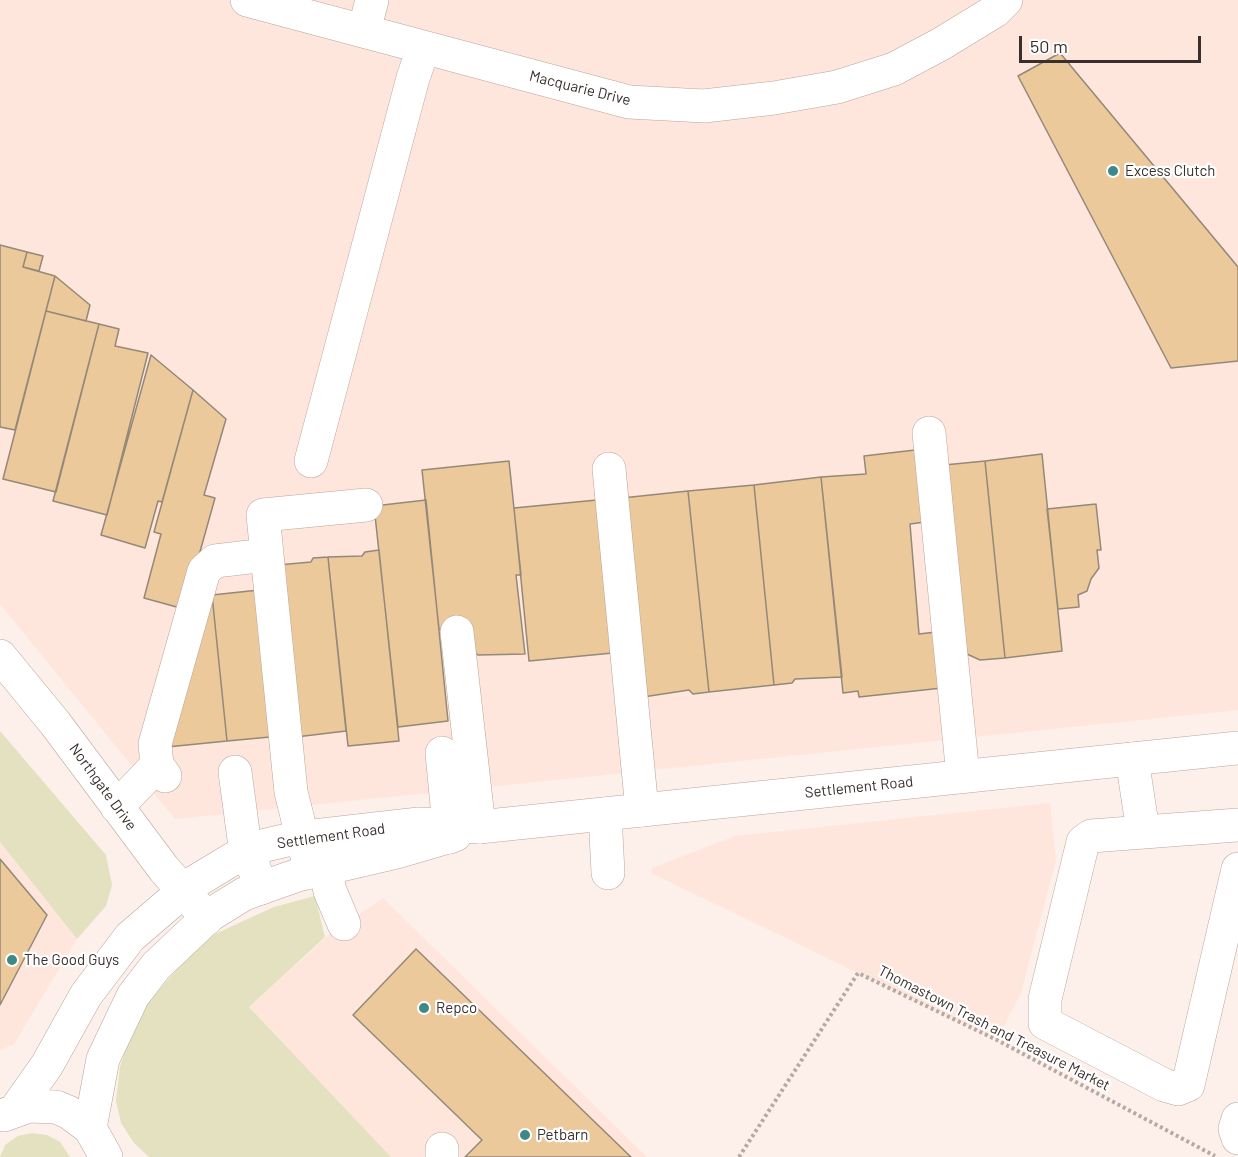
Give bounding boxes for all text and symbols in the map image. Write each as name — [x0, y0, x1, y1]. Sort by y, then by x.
scale bar — [1022, 24, 1204, 62]
text: 50 m — [1030, 35, 1068, 57]
street label: Macquarie Drive — [527, 67, 633, 109]
place label: Excess Clutch — [1125, 162, 1215, 180]
marker: Excess Clutch — [1106, 164, 1120, 178]
street label: Northgate Drive — [66, 740, 140, 834]
street label: Settlement Road — [804, 772, 914, 802]
street label: Settlement Road — [276, 820, 386, 852]
place label: The Good Guys — [24, 951, 119, 969]
marker: The Good Guys — [5, 953, 19, 967]
street label: Thomastown Trash and Treasure Market — [875, 961, 1113, 1095]
place label: Repco — [436, 999, 477, 1017]
marker: Repco — [417, 1001, 431, 1015]
place label: Petbarn — [537, 1126, 588, 1144]
marker: Petbarn — [518, 1128, 532, 1142]

